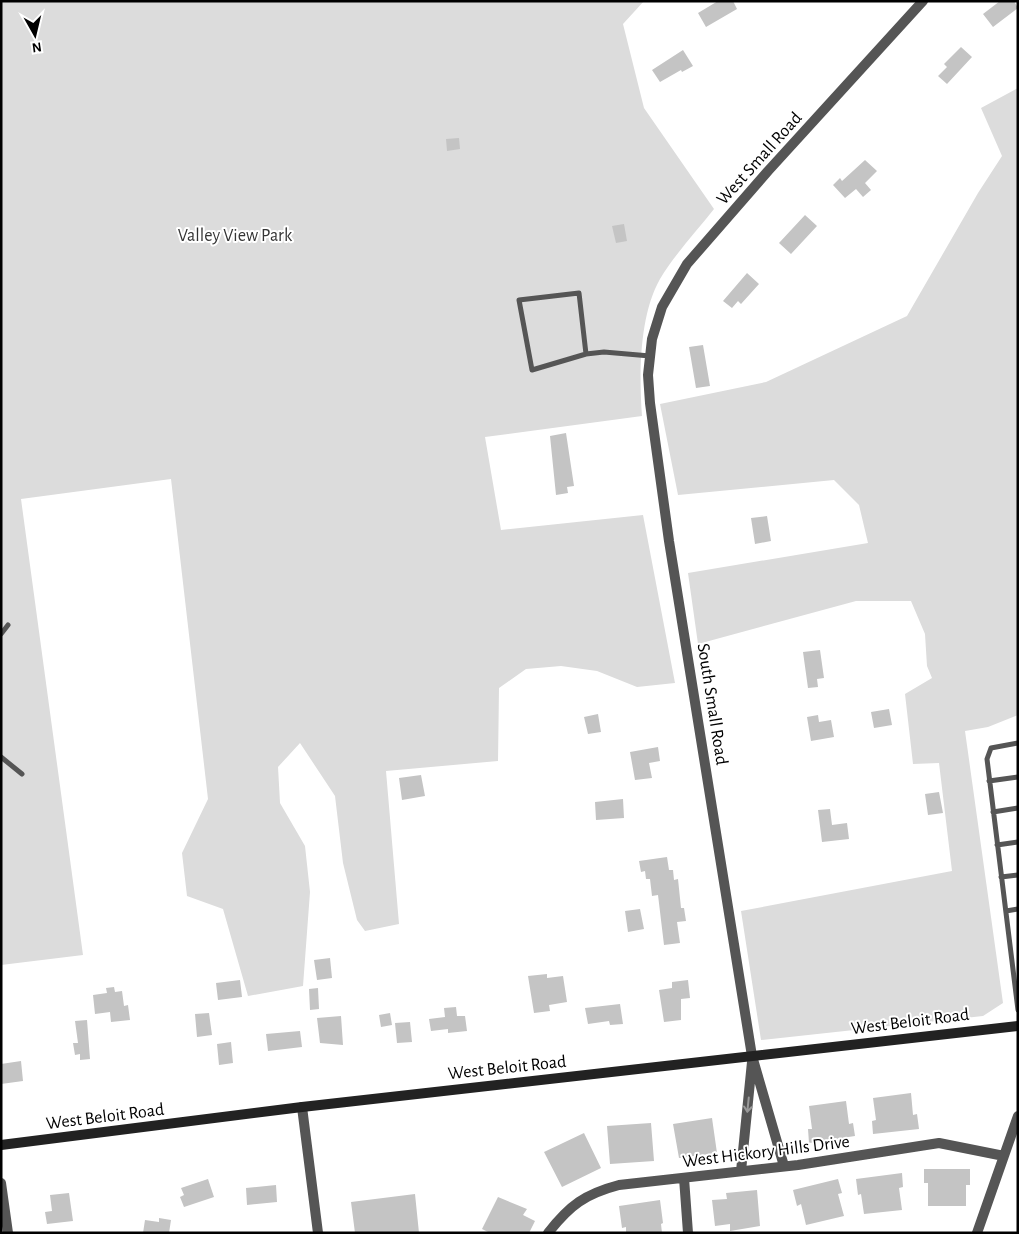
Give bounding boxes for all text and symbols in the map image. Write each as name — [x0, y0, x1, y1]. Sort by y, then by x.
north arrow — [10, 10, 60, 60]
text: N — [31, 39, 42, 54]
street label: West Small Road — [714, 109, 806, 208]
park label: Valley View Park — [178, 227, 293, 245]
street label: South Small Road — [694, 642, 731, 766]
street label: West Beloit Road — [850, 1006, 970, 1038]
street label: West Beloit Road — [447, 1053, 567, 1083]
one-way arrow — [743, 1096, 753, 1112]
street label: West Beloit Road — [45, 1101, 165, 1133]
street label: West Hickory Hills Drive — [681, 1133, 851, 1171]

